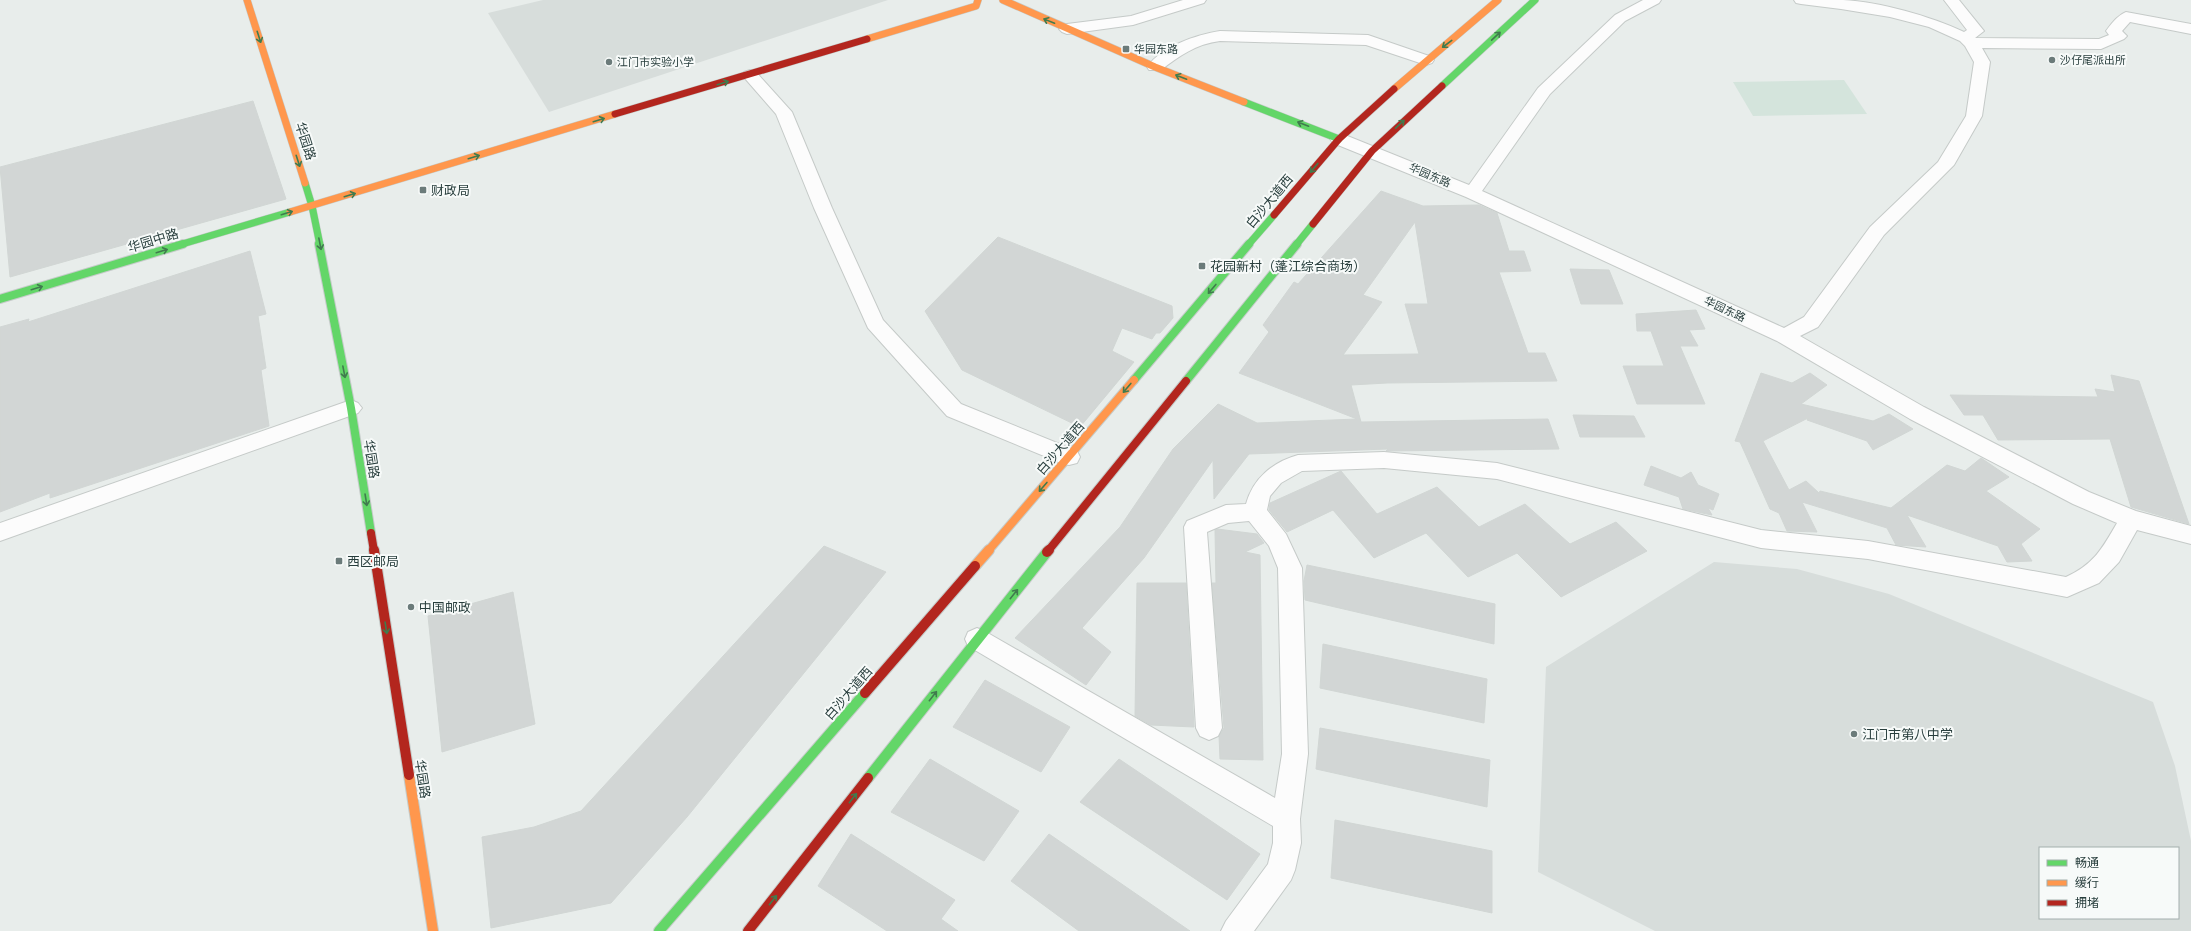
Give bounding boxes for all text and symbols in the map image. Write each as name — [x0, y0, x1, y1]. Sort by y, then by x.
one-way arrow — [1043, 17, 1055, 25]
one-way arrow — [256, 31, 263, 44]
one-way arrow — [1491, 31, 1501, 41]
one-way arrow — [1442, 39, 1453, 48]
place label: 华园东路 — [1134, 43, 1178, 56]
marker: 华园东路 — [1121, 44, 1131, 54]
place label: 沙仔尾派出所 — [2060, 54, 2126, 67]
marker: 沙仔尾派出所 — [2047, 55, 2057, 65]
place label: 江门市实验小学 — [617, 56, 694, 69]
marker: 江门市实验小学 — [604, 57, 614, 67]
one-way arrow — [1176, 73, 1188, 81]
one-way arrow — [717, 79, 730, 86]
one-way arrow — [592, 116, 605, 123]
street label: 华园路 — [292, 120, 319, 162]
one-way arrow — [1297, 120, 1309, 128]
one-way arrow — [1395, 120, 1405, 129]
one-way arrow — [468, 153, 481, 160]
one-way arrow — [295, 154, 302, 167]
street label: 华园东路 — [1407, 161, 1453, 190]
one-way arrow — [1309, 163, 1318, 174]
street label: 白沙大道西 — [1243, 172, 1296, 231]
place label: 财政局 — [431, 183, 470, 198]
marker: 财政局 — [418, 185, 428, 195]
one-way arrow — [343, 191, 356, 198]
one-way arrow — [280, 209, 293, 216]
street label: 华园中路 — [126, 226, 180, 255]
one-way arrow — [316, 237, 324, 250]
one-way arrow — [155, 247, 168, 254]
place label: 花园新村（蓬江综合商场） — [1210, 259, 1366, 274]
marker: 花园新村（蓬江综合商场） — [1197, 261, 1207, 271]
one-way arrow — [1207, 283, 1216, 294]
one-way arrow — [31, 284, 44, 291]
street label: 华园东路 — [1702, 294, 1747, 325]
one-way arrow — [341, 365, 349, 378]
one-way arrow — [1123, 383, 1132, 393]
street label: 白沙大道西 — [1033, 419, 1087, 478]
street label: 华园路 — [361, 439, 382, 480]
one-way arrow — [1039, 482, 1048, 492]
one-way arrow — [362, 493, 370, 506]
place label: 西区邮局 — [347, 554, 399, 569]
marker: 西区邮局 — [334, 556, 344, 566]
one-way arrow — [1009, 589, 1018, 599]
place label: 中国邮政 — [419, 600, 471, 615]
marker: 中国邮政 — [406, 602, 416, 612]
one-way arrow — [382, 621, 390, 634]
street label: 白沙大道西 — [821, 664, 875, 723]
one-way arrow — [929, 690, 937, 701]
place label: 江门市第八中学 — [1862, 727, 1953, 742]
marker: 江门市第八中学 — [1849, 729, 1859, 739]
street label: 华园路 — [412, 759, 433, 800]
one-way arrow — [848, 793, 857, 804]
legend — [2039, 847, 2179, 919]
text: 畅通 — [2075, 856, 2099, 870]
text: 缓行 — [2075, 876, 2099, 890]
one-way arrow — [768, 895, 777, 906]
text: 拥堵 — [2075, 896, 2099, 910]

